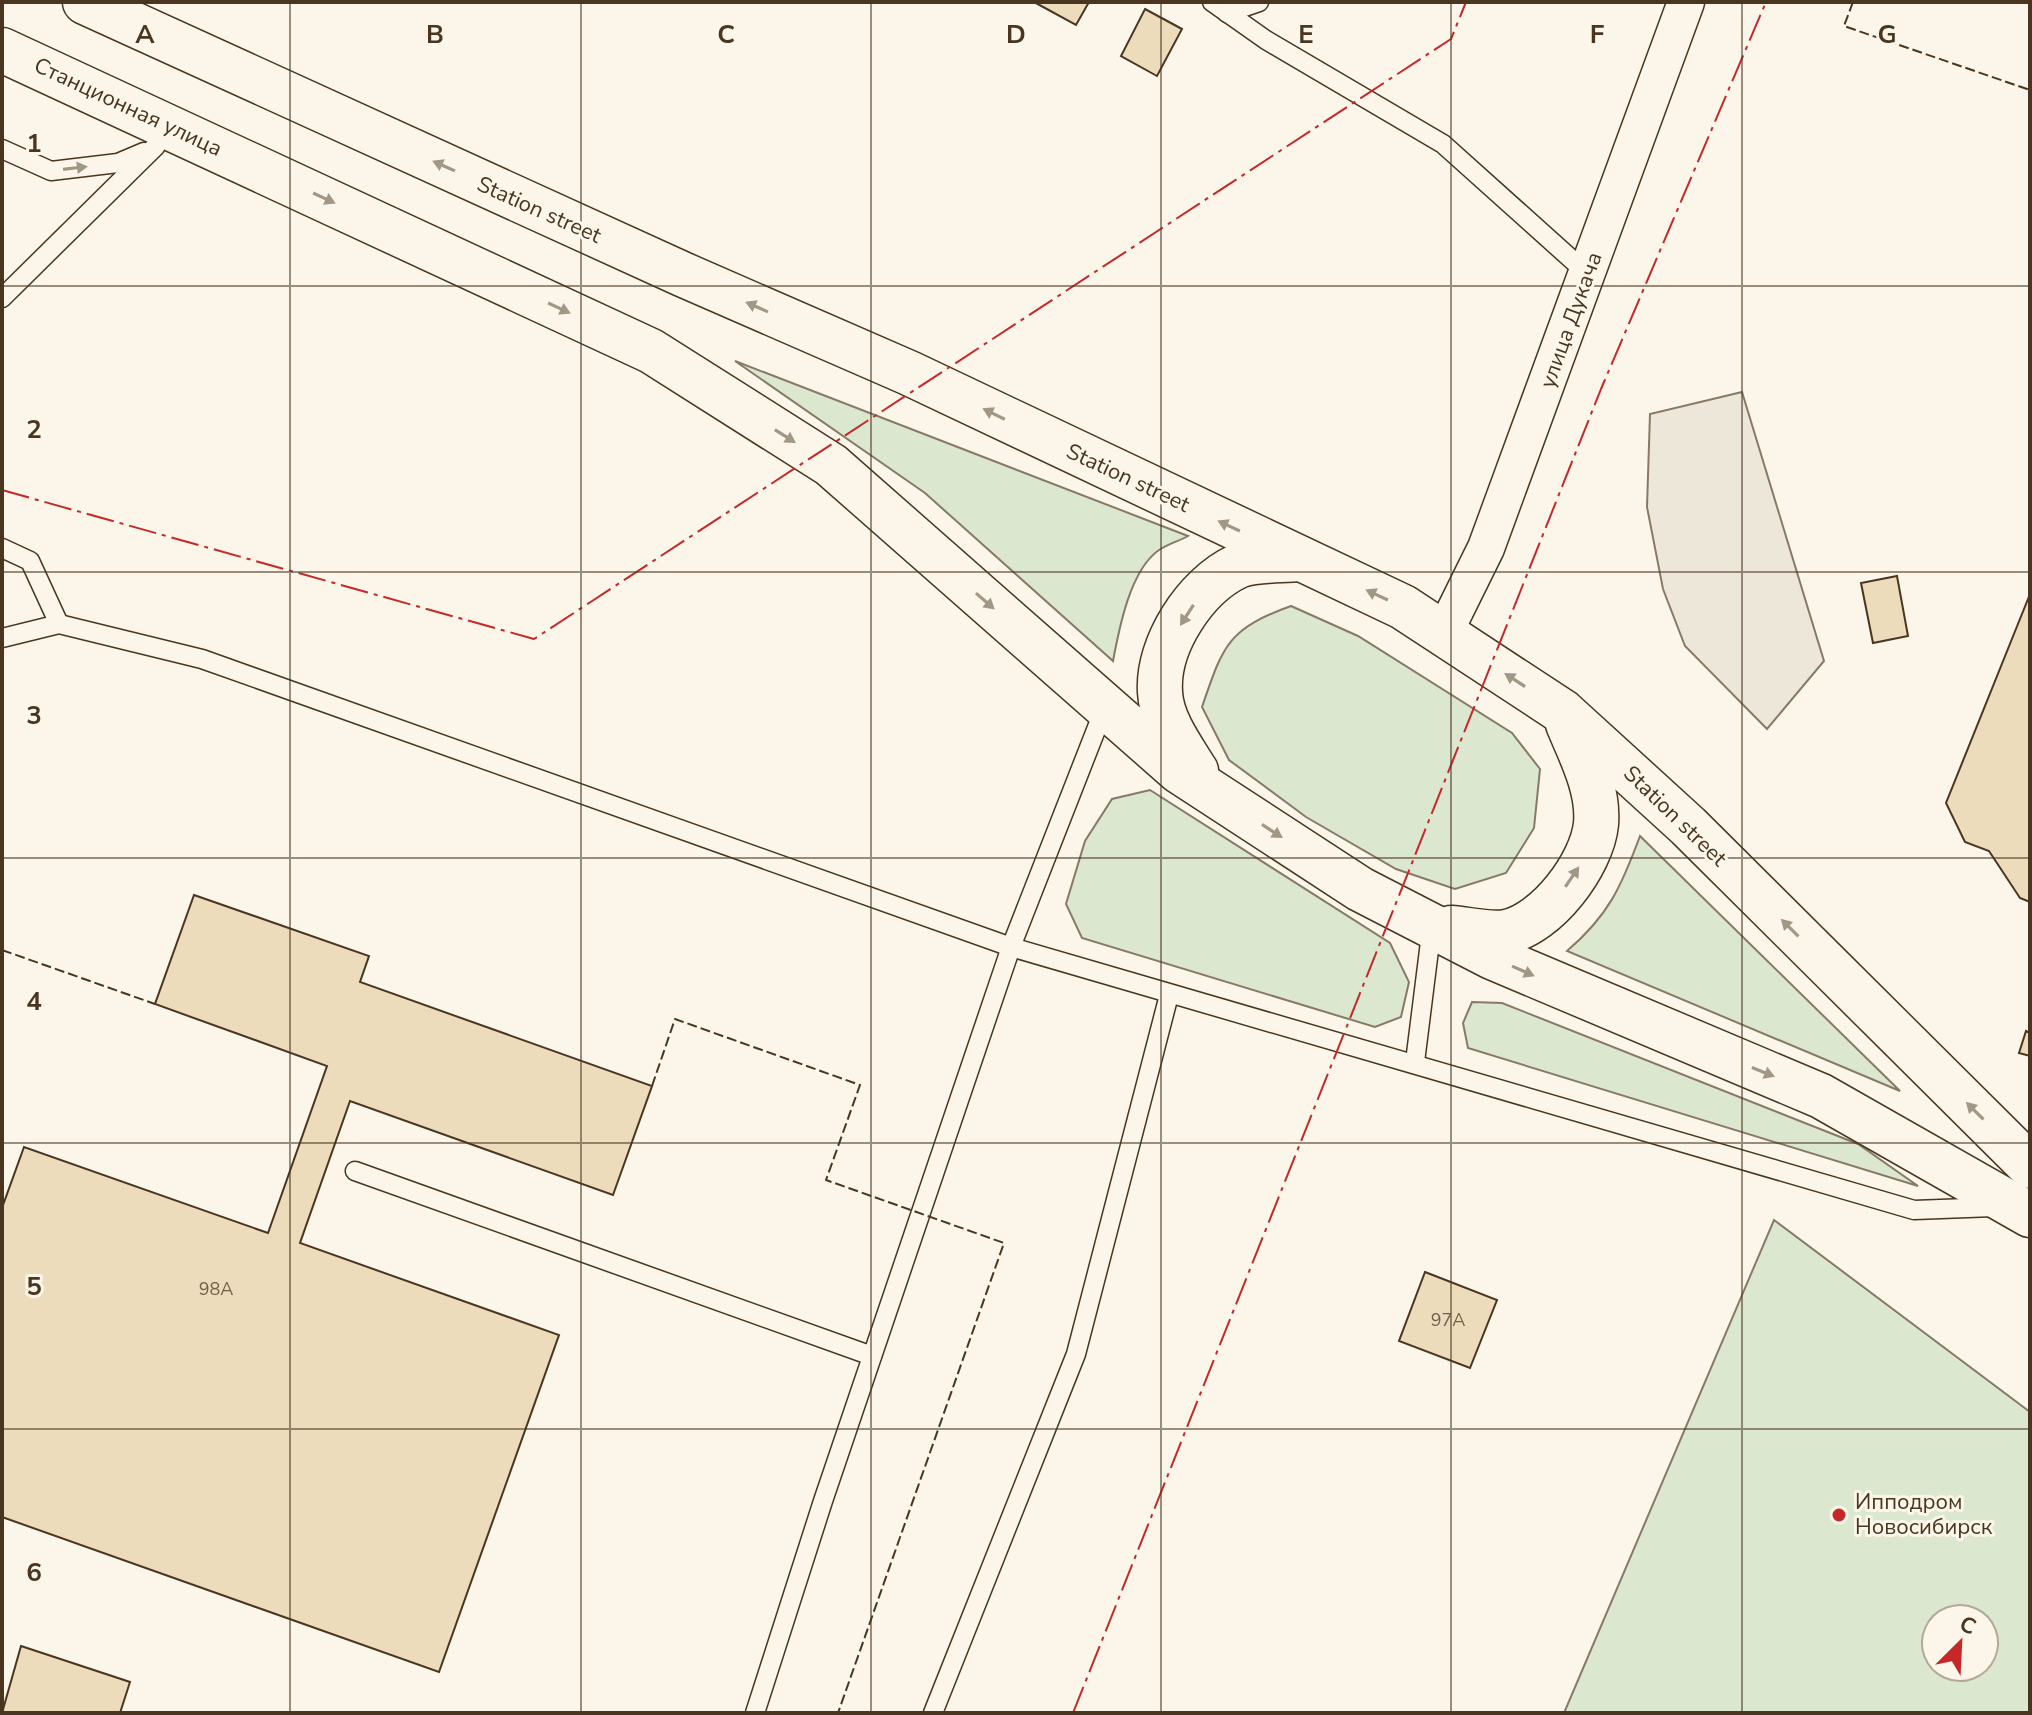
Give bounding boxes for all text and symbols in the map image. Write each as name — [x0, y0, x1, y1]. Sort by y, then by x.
text: A — [135, 17, 155, 52]
text: B — [426, 17, 444, 52]
text: C — [717, 17, 735, 52]
text: D — [1006, 17, 1026, 52]
text: E — [1298, 17, 1314, 52]
text: F — [1590, 17, 1604, 52]
text: G — [1877, 17, 1897, 52]
street label: Станционная улица — [29, 50, 227, 164]
text: 1 — [26, 126, 42, 161]
one-way arrow — [432, 160, 455, 173]
one-way arrow — [63, 161, 88, 174]
street label: Station street — [472, 169, 606, 251]
one-way arrow — [312, 191, 335, 205]
street label: улица Дукача — [1533, 248, 1609, 392]
one-way arrow — [547, 301, 571, 315]
one-way arrow — [746, 301, 769, 314]
one-way arrow — [983, 407, 1006, 421]
text: 2 — [26, 412, 42, 447]
one-way arrow — [774, 429, 796, 443]
street label: Station street — [1061, 436, 1195, 520]
one-way arrow — [1218, 519, 1241, 533]
one-way arrow — [1365, 588, 1388, 602]
one-way arrow — [975, 592, 995, 609]
one-way arrow — [1180, 604, 1195, 625]
one-way arrow — [1504, 672, 1525, 687]
text: 3 — [26, 698, 42, 733]
street label: Station street — [1617, 759, 1733, 873]
one-way arrow — [1261, 824, 1283, 838]
one-way arrow — [1564, 867, 1579, 888]
one-way arrow — [1781, 919, 1800, 938]
one-way arrow — [1512, 964, 1535, 977]
text: 4 — [26, 984, 42, 1019]
one-way arrow — [1751, 1066, 1775, 1079]
one-way arrow — [1966, 1103, 1985, 1121]
text: 5 — [26, 1269, 42, 1304]
house number: 98А — [199, 1277, 233, 1301]
house number: 97А — [1431, 1308, 1465, 1332]
place label: Ипподром Новосибирск — [1855, 1487, 1993, 1542]
marker: Ипподром Новосибирск — [1830, 1506, 1848, 1524]
text: 6 — [26, 1555, 42, 1590]
north arrow — [1920, 1603, 2000, 1683]
text: С — [1955, 1609, 1981, 1642]

